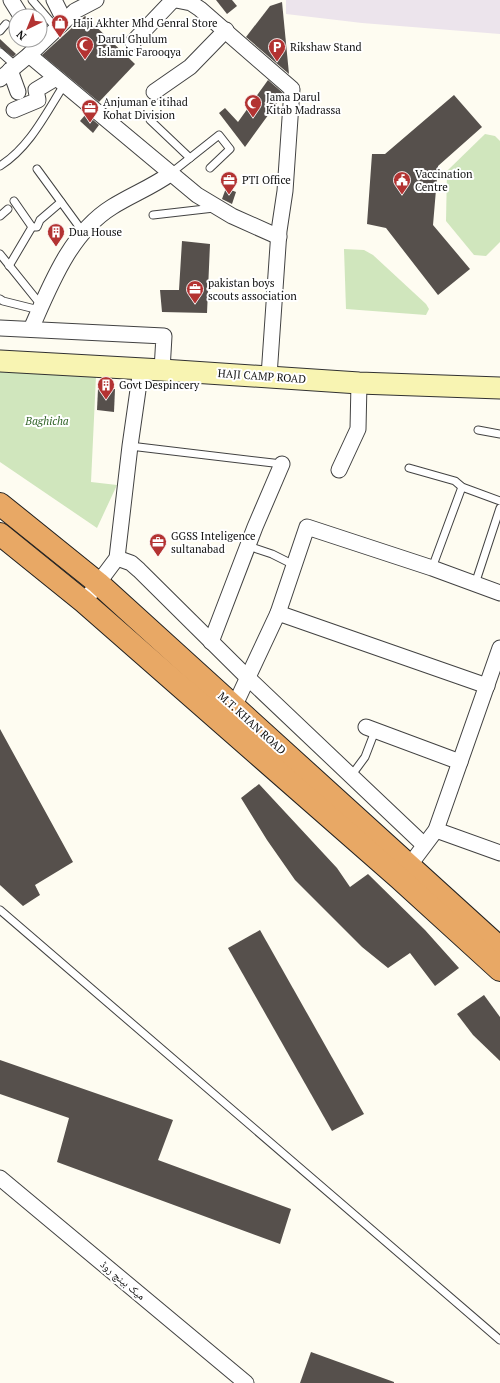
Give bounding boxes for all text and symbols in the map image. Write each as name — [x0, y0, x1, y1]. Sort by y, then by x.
north arrow — [8, 8, 48, 48]
shop icon: Haji Akhter Mhd Genral Store — [50, 13, 70, 38]
place label: Haji Akhter Mhd Genral Store — [73, 16, 218, 30]
text: N — [13, 27, 29, 43]
place label: Darul Ghulum Islamic Farooqya — [98, 32, 182, 59]
mosque icon: Darul Ghulum Islamic Farooqya — [75, 35, 95, 60]
parking icon: Rikshaw Stand — [267, 37, 287, 62]
place label: Rikshaw Stand — [290, 40, 362, 54]
place label: Jama Darul Kitab Madrassa — [266, 90, 341, 117]
mosque icon: Jama Darul Kitab Madrassa — [243, 93, 263, 118]
place label: Anjuman e itihad Kohat Division — [103, 95, 188, 122]
office icon: Anjuman e itihad Kohat Division — [80, 98, 100, 123]
place label: Vaccination Centre — [415, 167, 473, 194]
office icon: PTI Office — [219, 170, 239, 195]
public building icon: Vaccination Centre — [392, 170, 412, 195]
place label: PTI Office — [242, 173, 291, 187]
building icon: Dua House — [46, 222, 66, 247]
place label: Dua House — [69, 225, 122, 239]
place label: pakistan boys scouts association — [208, 276, 297, 303]
office icon: pakistan boys scouts association — [185, 279, 205, 304]
street label: HAJI CAMP ROAD — [217, 366, 307, 386]
building icon: Govt Despincery — [96, 375, 116, 400]
place label: Govt Despincery — [119, 378, 200, 392]
park label: Baghicha — [24, 414, 69, 428]
place label: GGSS Inteligence sultanabad — [171, 529, 256, 556]
office icon: GGSS Inteligence sultanabad — [148, 532, 168, 557]
street label: M.T. KHAN ROAD — [215, 689, 289, 757]
street label: میک ہینچ روڈ — [98, 1257, 148, 1303]

